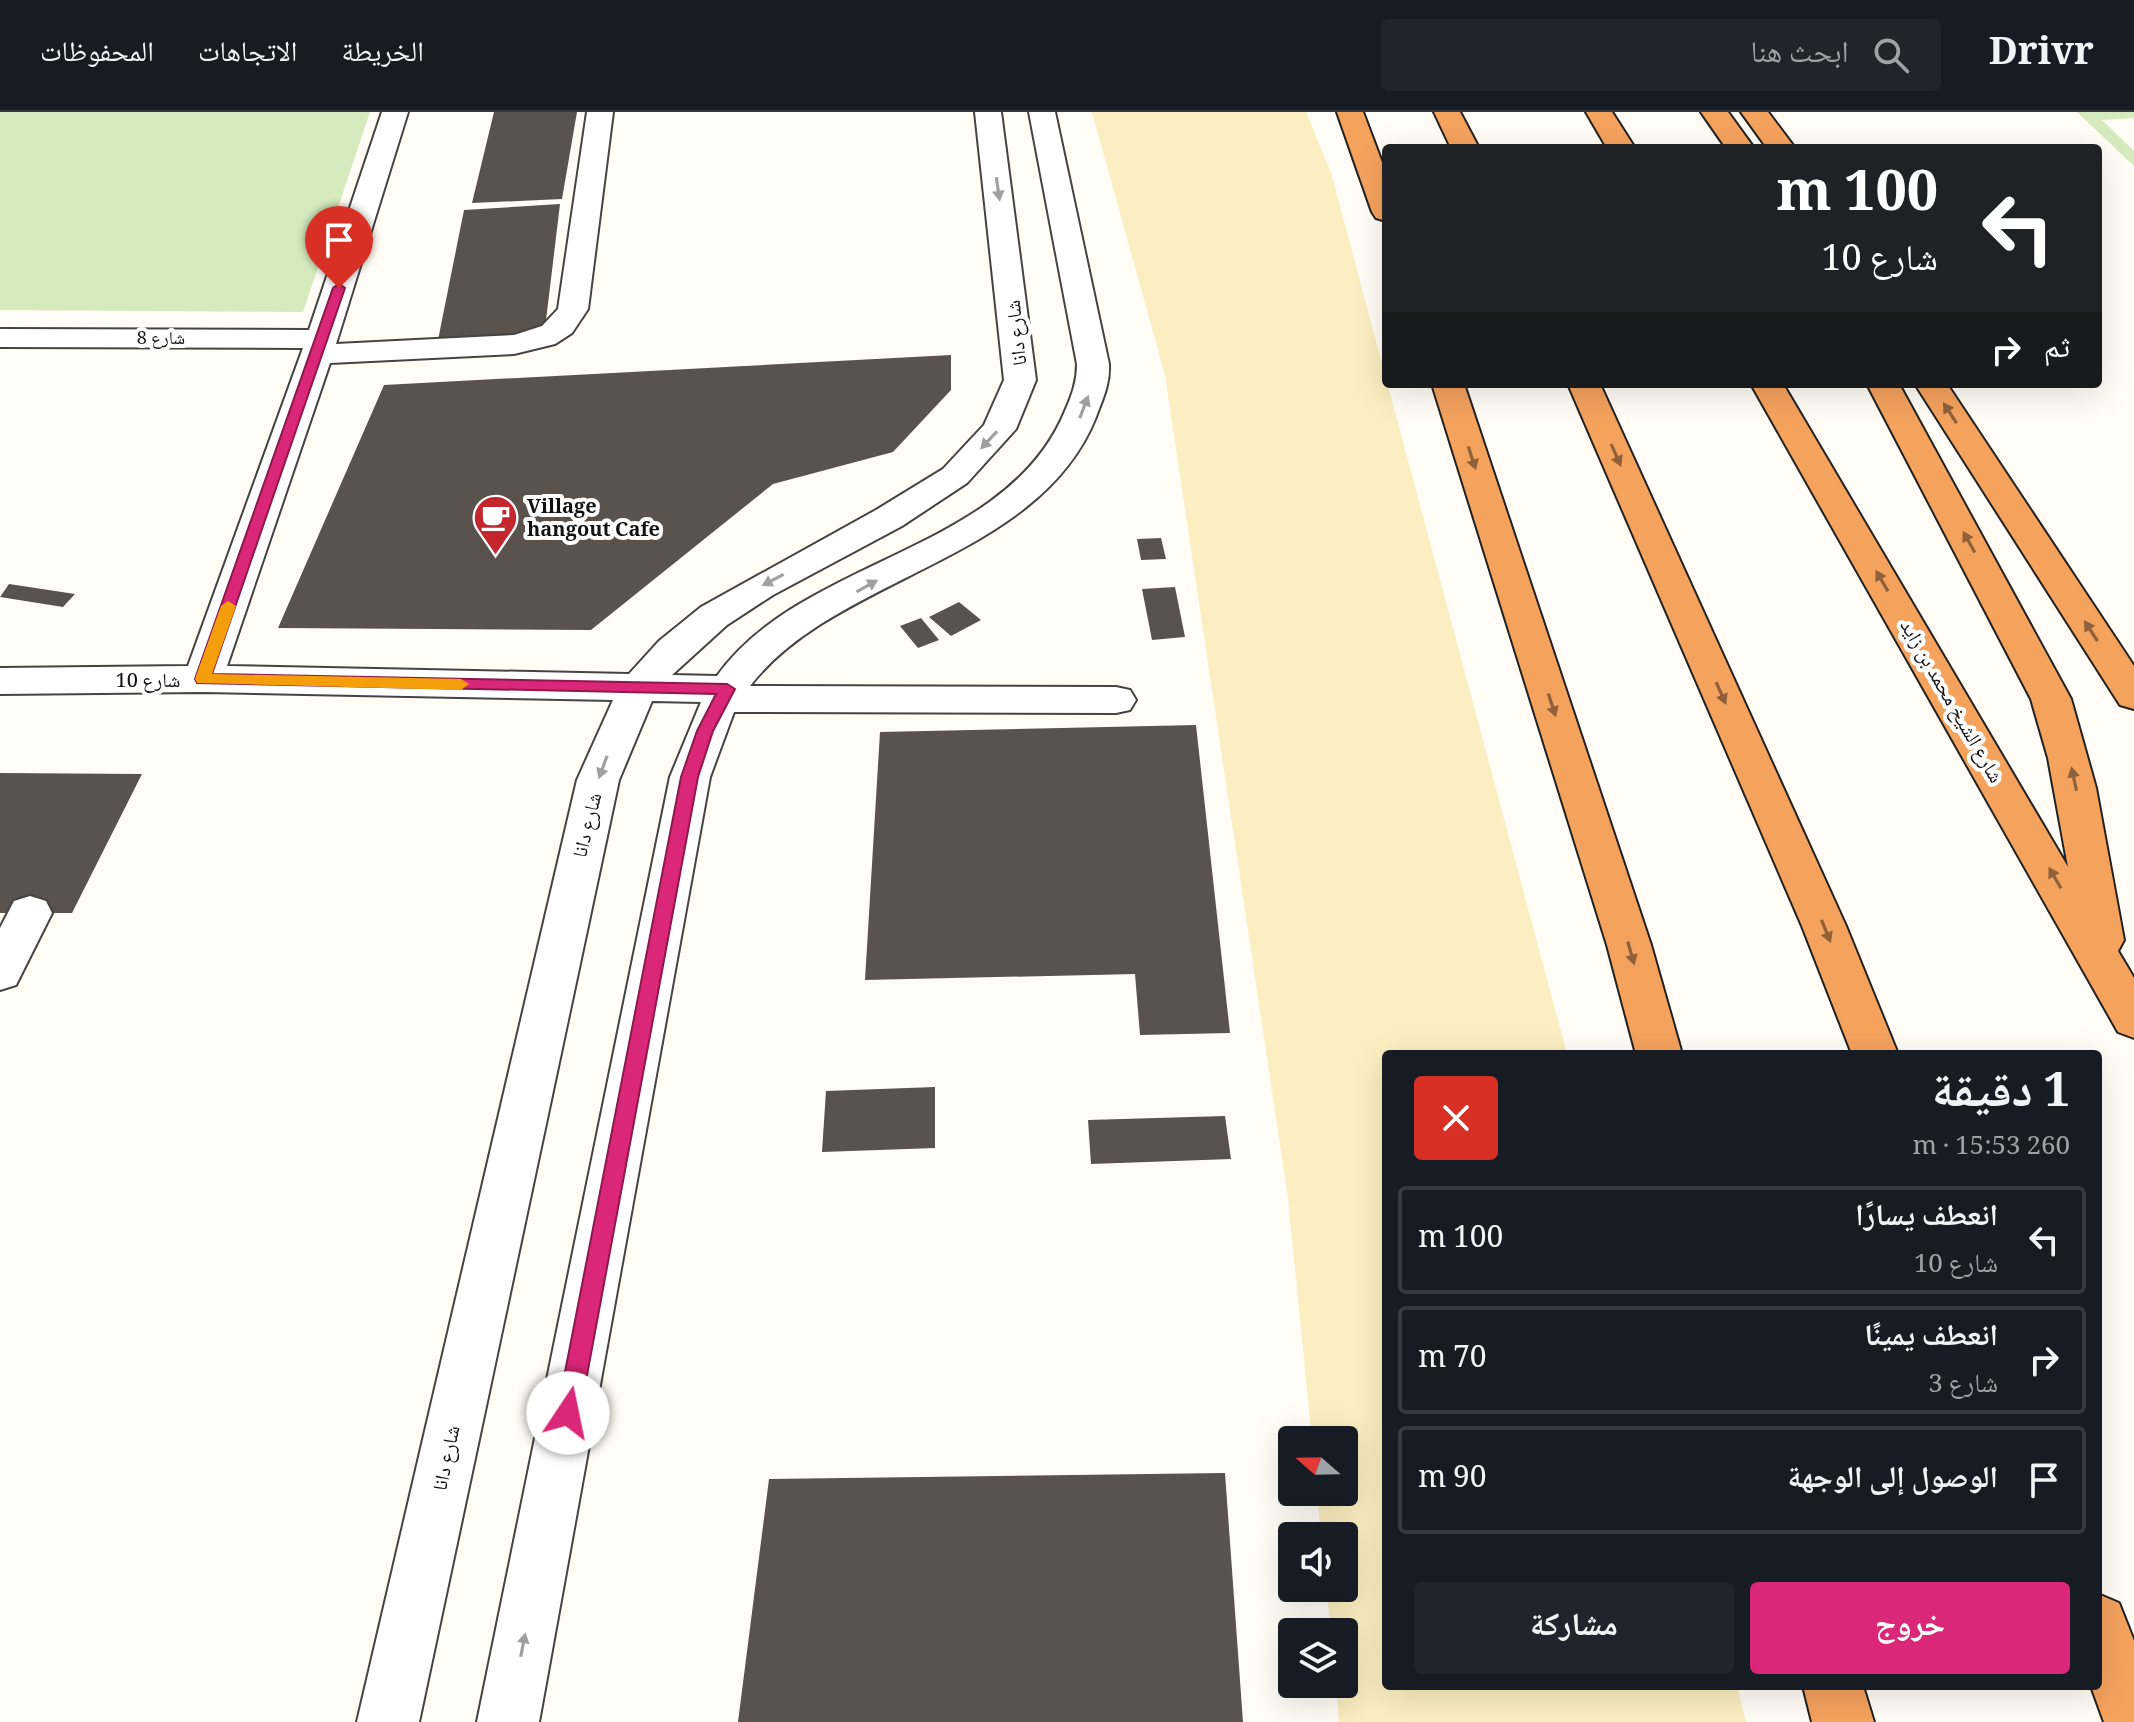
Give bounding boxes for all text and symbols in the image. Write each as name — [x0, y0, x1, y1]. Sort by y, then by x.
search box — [1381, 19, 1941, 91]
text: Drivr — [1989, 23, 2094, 88]
text: ابحث هنا — [1751, 30, 1849, 81]
text: المحفوظات — [40, 31, 154, 79]
text: الاتجاهات — [198, 31, 297, 79]
text: الخريطة — [341, 31, 424, 79]
icon: search — [1869, 33, 1913, 77]
text: 100 m — [1776, 150, 1938, 246]
icon: left — [1966, 176, 2070, 280]
one-way arrow — [992, 177, 1005, 202]
pin — [305, 206, 373, 288]
icon: arrive — [317, 218, 361, 262]
text: شارع 10 — [1821, 232, 1938, 293]
street label: شارع دانا — [999, 298, 1039, 367]
street label: شارع 8 — [137, 325, 185, 355]
text: ثم — [2044, 325, 2070, 376]
icon: right — [1984, 328, 2028, 372]
one-way arrow — [1078, 395, 1091, 419]
one-way arrow — [1942, 402, 1957, 423]
one-way arrow — [981, 430, 999, 449]
one-way arrow — [1610, 443, 1623, 467]
one-way arrow — [1467, 446, 1479, 470]
place label: Village hangout Cafe — [527, 492, 660, 549]
cafe icon: Village hangout Cafe — [472, 493, 520, 556]
one-way arrow — [1962, 531, 1975, 554]
one-way arrow — [1875, 570, 1889, 592]
one-way arrow — [761, 573, 784, 587]
one-way arrow — [856, 579, 878, 593]
street label: شارع الشيخ محمد بن زايد — [1889, 614, 2010, 791]
one-way arrow — [2084, 620, 2099, 641]
street label: شارع 10 — [116, 666, 180, 700]
one-way arrow — [1714, 681, 1728, 705]
one-way arrow — [1546, 694, 1559, 718]
one-way arrow — [596, 755, 609, 779]
one-way arrow — [2067, 766, 2080, 791]
street label: شارع دانا — [565, 790, 614, 862]
one-way arrow — [2048, 867, 2062, 889]
one-way arrow — [1819, 919, 1832, 943]
one-way arrow — [1626, 941, 1638, 966]
text: 1 دقيقة — [1932, 1055, 2070, 1136]
button: close — [1414, 1076, 1498, 1160]
text: 260 m · 15:53 — [1913, 1126, 2070, 1170]
text: انعطف يسارًا — [1855, 1193, 1998, 1244]
text: 100 m — [1418, 1215, 1503, 1266]
icon: left — [2022, 1218, 2066, 1262]
text: شارع 10 — [1914, 1244, 1998, 1288]
text: انعطف يمينًا — [1864, 1313, 1998, 1364]
text: 70 m — [1418, 1335, 1487, 1386]
icon: right — [2022, 1338, 2066, 1382]
text: شارع 3 — [1928, 1364, 1998, 1408]
position arrow — [526, 1371, 610, 1455]
street label: شارع دانا — [425, 1423, 472, 1494]
north arrow — [1278, 1426, 1358, 1506]
map controls — [1278, 1426, 1358, 1698]
text: 90 m — [1418, 1455, 1487, 1506]
text: الوصول إلى الوجهة — [1787, 1455, 1998, 1506]
icon: arrive — [2022, 1458, 2066, 1502]
button: sound — [1278, 1522, 1358, 1602]
button: مشاركة — [1414, 1582, 1734, 1674]
button: خروج — [1750, 1582, 2070, 1674]
button: layers — [1278, 1618, 1358, 1698]
one-way arrow — [517, 1633, 530, 1658]

